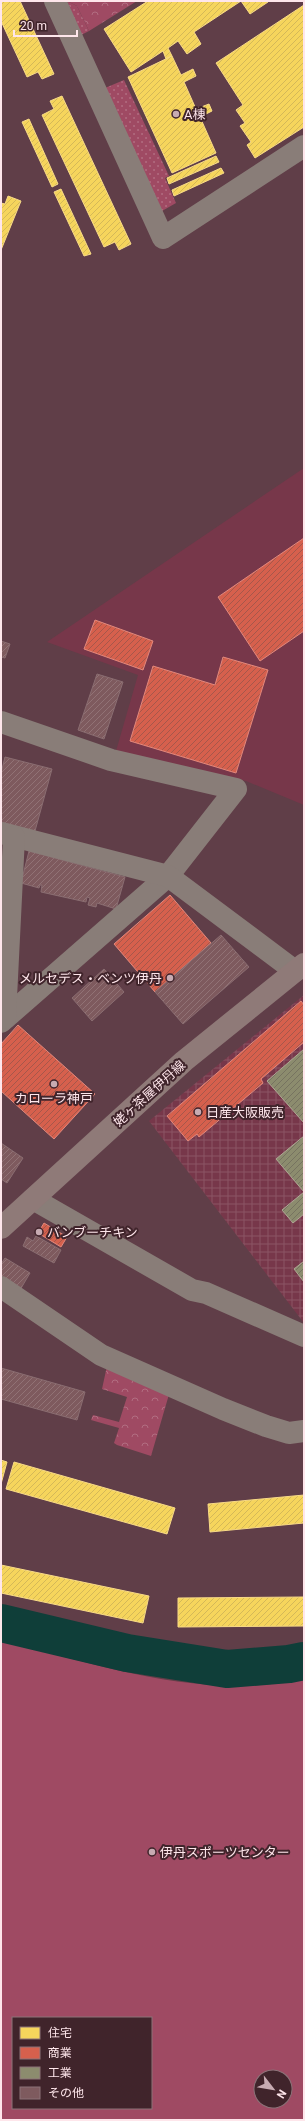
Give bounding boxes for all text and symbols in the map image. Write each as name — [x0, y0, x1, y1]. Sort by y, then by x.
scale bar — [14, 12, 77, 38]
text: 20 m — [20, 19, 47, 33]
place label: A棟 — [184, 107, 205, 122]
marker: A棟 — [171, 109, 181, 119]
place label: メルセデス・ベンツ伊丹 — [19, 971, 162, 986]
marker: メルセデス・ベンツ伊丹 — [165, 973, 175, 983]
street label: 姥ヶ茶屋伊丹線 — [110, 1057, 188, 1129]
marker: カローラ神戸 — [49, 1079, 59, 1089]
place label: カローラ神戸 — [15, 1091, 93, 1106]
place label: 日産大阪販売 — [206, 1105, 284, 1120]
marker: 日産大阪販売 — [193, 1107, 203, 1117]
place label: バンブーチキン — [47, 1225, 138, 1240]
marker: バンブーチキン — [34, 1227, 44, 1237]
place label: 伊丹スポーツセンター — [160, 1845, 290, 1860]
marker: 伊丹スポーツセンター — [147, 1847, 157, 1857]
legend — [12, 2017, 152, 2109]
text: 住宅 — [48, 2026, 72, 2040]
text: 商業 — [48, 2046, 72, 2060]
text: 工業 — [48, 2066, 72, 2080]
north arrow — [253, 2069, 293, 2109]
text: その他 — [48, 2086, 84, 2100]
text: N — [273, 2087, 289, 2101]

